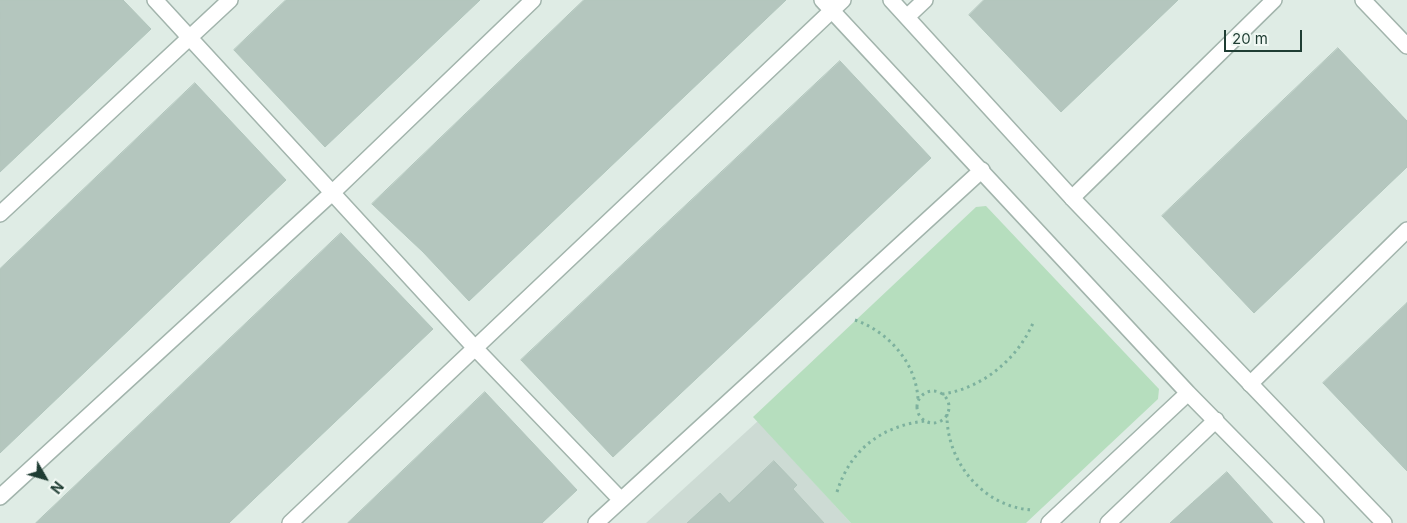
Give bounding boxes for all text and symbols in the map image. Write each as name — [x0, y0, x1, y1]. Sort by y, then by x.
scale bar — [1227, 20, 1304, 52]
text: 20 m — [1232, 29, 1268, 48]
north arrow — [20, 453, 70, 503]
text: N — [47, 478, 67, 497]

